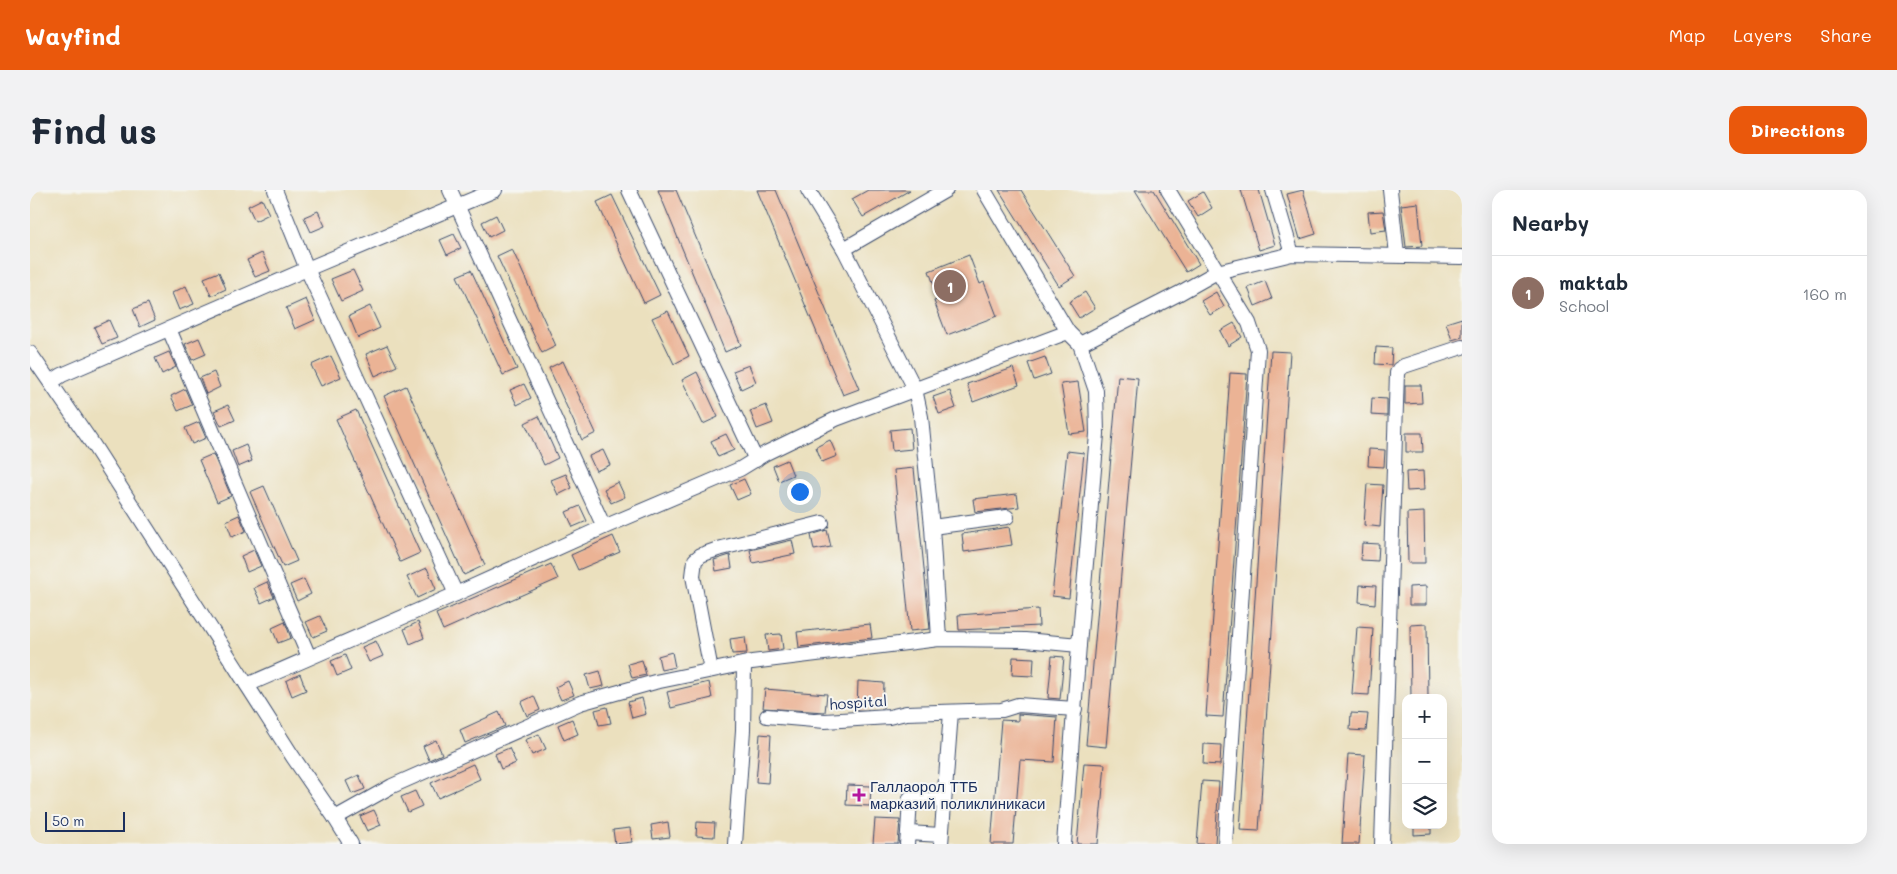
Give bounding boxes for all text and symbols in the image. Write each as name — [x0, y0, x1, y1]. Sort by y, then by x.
text: Wayfind — [25, 20, 121, 51]
text: Map — [1669, 23, 1705, 47]
text: Layers — [1733, 23, 1792, 47]
text: Share — [1820, 23, 1872, 47]
button: Directions — [1729, 106, 1867, 154]
text: Find us — [30, 107, 157, 153]
text: Nearby — [1512, 209, 1589, 236]
pin: 1 — [934, 267, 966, 305]
text: maktab — [1559, 270, 1628, 295]
text: 1 — [1524, 283, 1532, 304]
text: 160 m — [1802, 283, 1847, 304]
text: School — [1559, 295, 1609, 316]
your location — [787, 479, 813, 505]
street label: hospital — [828, 690, 888, 714]
map controls — [1402, 694, 1447, 829]
button: + — [1402, 694, 1447, 739]
button: − — [1402, 739, 1447, 784]
place label: Галлаорол ТТБ марказий поликлиникаси — [870, 776, 1045, 813]
button: layers — [1402, 784, 1447, 829]
marker: Галлаорол ТТБ марказий поликлиникаси — [852, 788, 866, 802]
scale bar — [45, 809, 125, 832]
text: 50 m — [52, 811, 84, 830]

